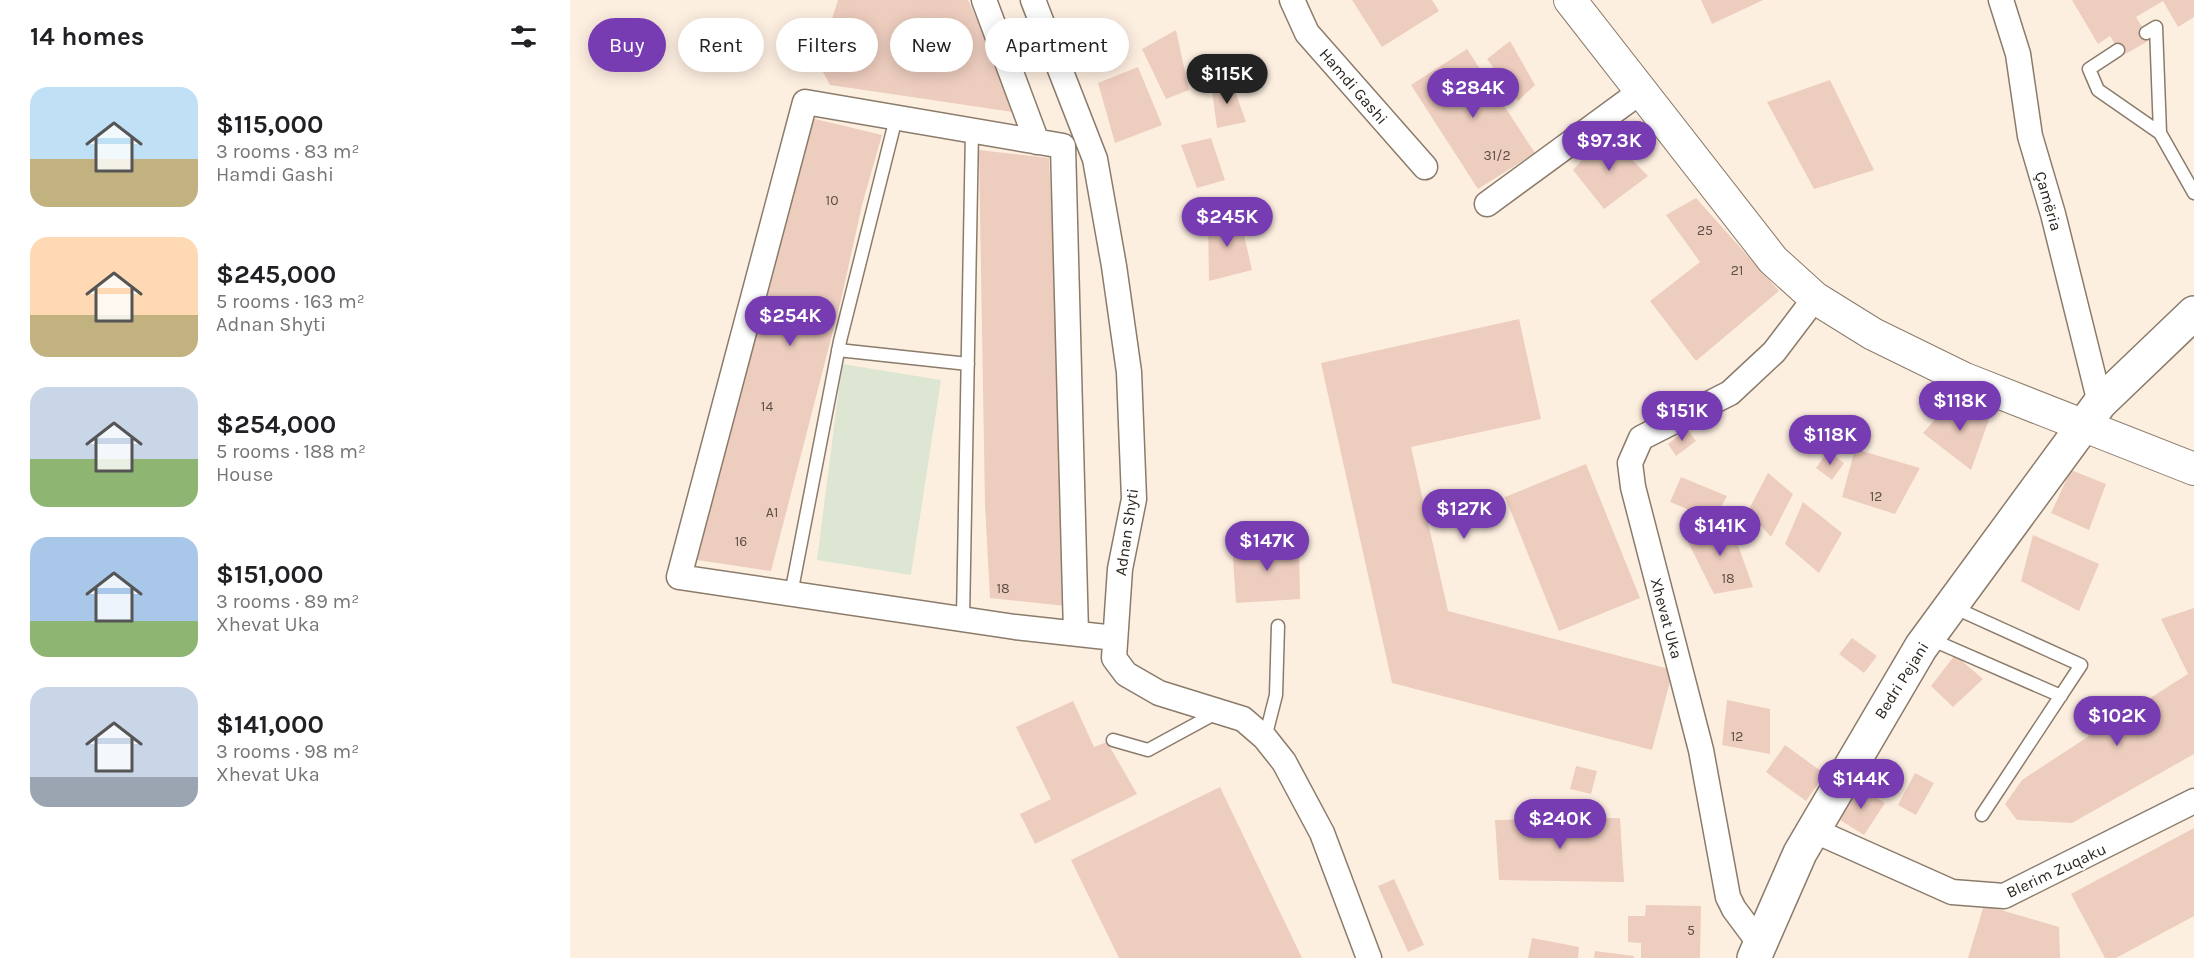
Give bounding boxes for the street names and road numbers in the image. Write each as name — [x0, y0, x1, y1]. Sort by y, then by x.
street label: Hamdi Gashi — [1315, 44, 1392, 128]
street label: Çamëria — [2031, 169, 2066, 233]
street label: Adnan Shyti — [1111, 487, 1142, 577]
street label: Xhevat Uka — [1647, 576, 1686, 661]
street label: Bedri Pejani — [1870, 638, 1933, 722]
street label: Blerim Zuqaku — [2003, 839, 2109, 902]

